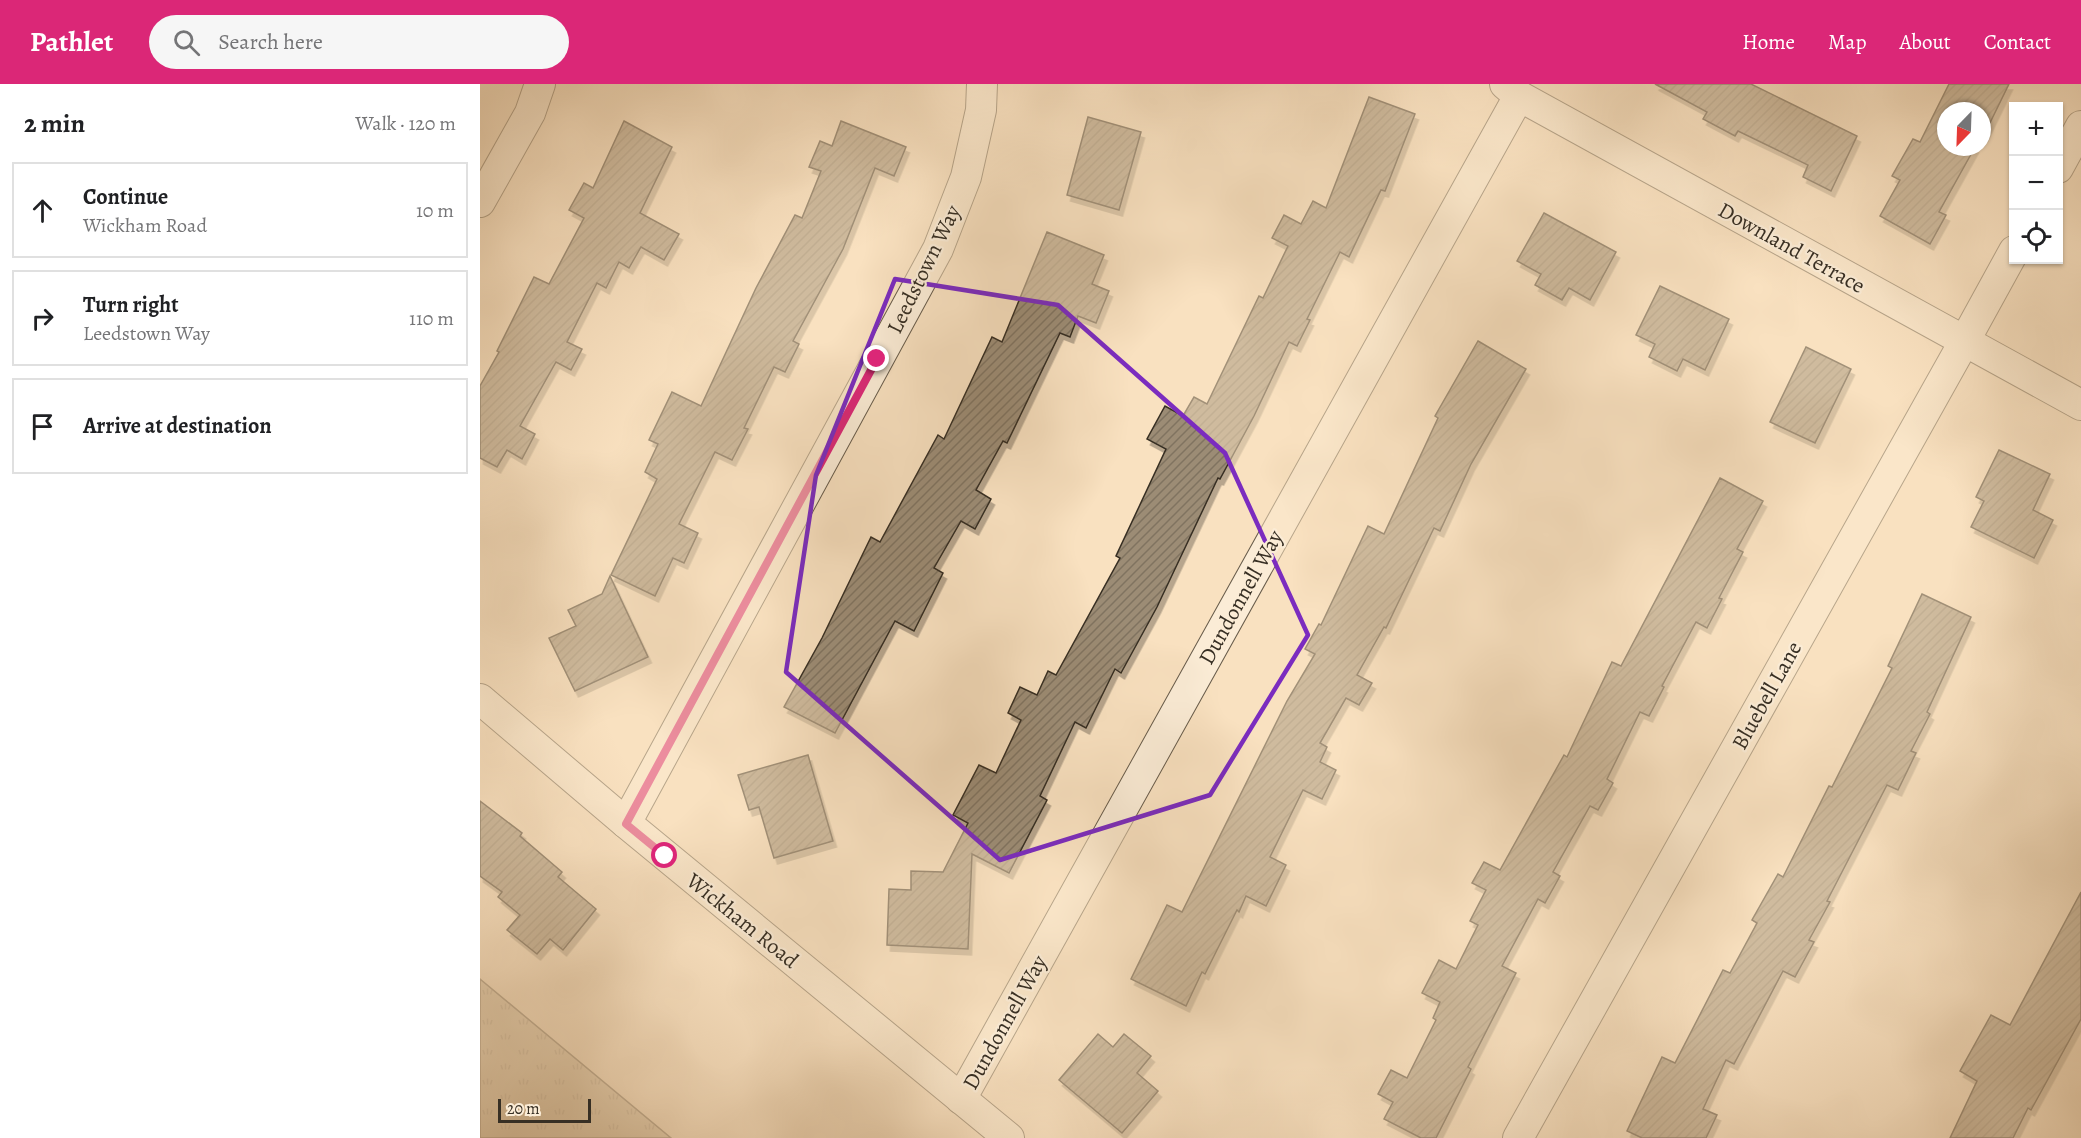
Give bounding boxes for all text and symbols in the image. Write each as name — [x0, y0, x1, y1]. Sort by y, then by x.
search box — [149, 15, 569, 69]
text: Pathlet — [30, 23, 113, 61]
icon: search — [170, 26, 203, 59]
text: Search here — [218, 27, 323, 57]
text: Home — [1742, 28, 1795, 56]
text: Map — [1828, 28, 1866, 56]
text: About — [1899, 28, 1951, 56]
text: Contact — [1984, 28, 2051, 56]
north arrow — [1937, 102, 1991, 156]
map controls — [2009, 102, 2063, 264]
button: + — [2009, 102, 2063, 156]
text: 2 min — [24, 106, 85, 141]
text: Walk · 120 m — [355, 110, 456, 137]
button: − — [2009, 156, 2063, 210]
text: Continue — [83, 182, 168, 212]
icon: ahead — [26, 194, 59, 227]
street label: Downland Terrace — [1713, 195, 1870, 301]
text: 10 m — [416, 197, 454, 224]
street label: Leedstown Way — [880, 200, 968, 339]
button: locate — [2009, 210, 2063, 264]
text: Wickham Road — [83, 212, 207, 239]
text: Turn right — [83, 290, 179, 320]
icon: right — [26, 302, 59, 335]
text: 110 m — [409, 305, 454, 332]
text: Leedstown Way — [83, 320, 210, 347]
route end — [863, 345, 889, 371]
icon: arrive — [26, 410, 59, 443]
text: Arrive at destination — [83, 411, 272, 441]
street label: Dundonnell Way — [1191, 525, 1290, 670]
street label: Bluebell Lane — [1725, 636, 1809, 755]
route start — [651, 842, 677, 868]
street label: Wickham Road — [679, 866, 805, 976]
street label: Dundonnell Way — [955, 950, 1054, 1095]
scale bar — [498, 1096, 591, 1124]
text: 20 m — [507, 1098, 540, 1120]

